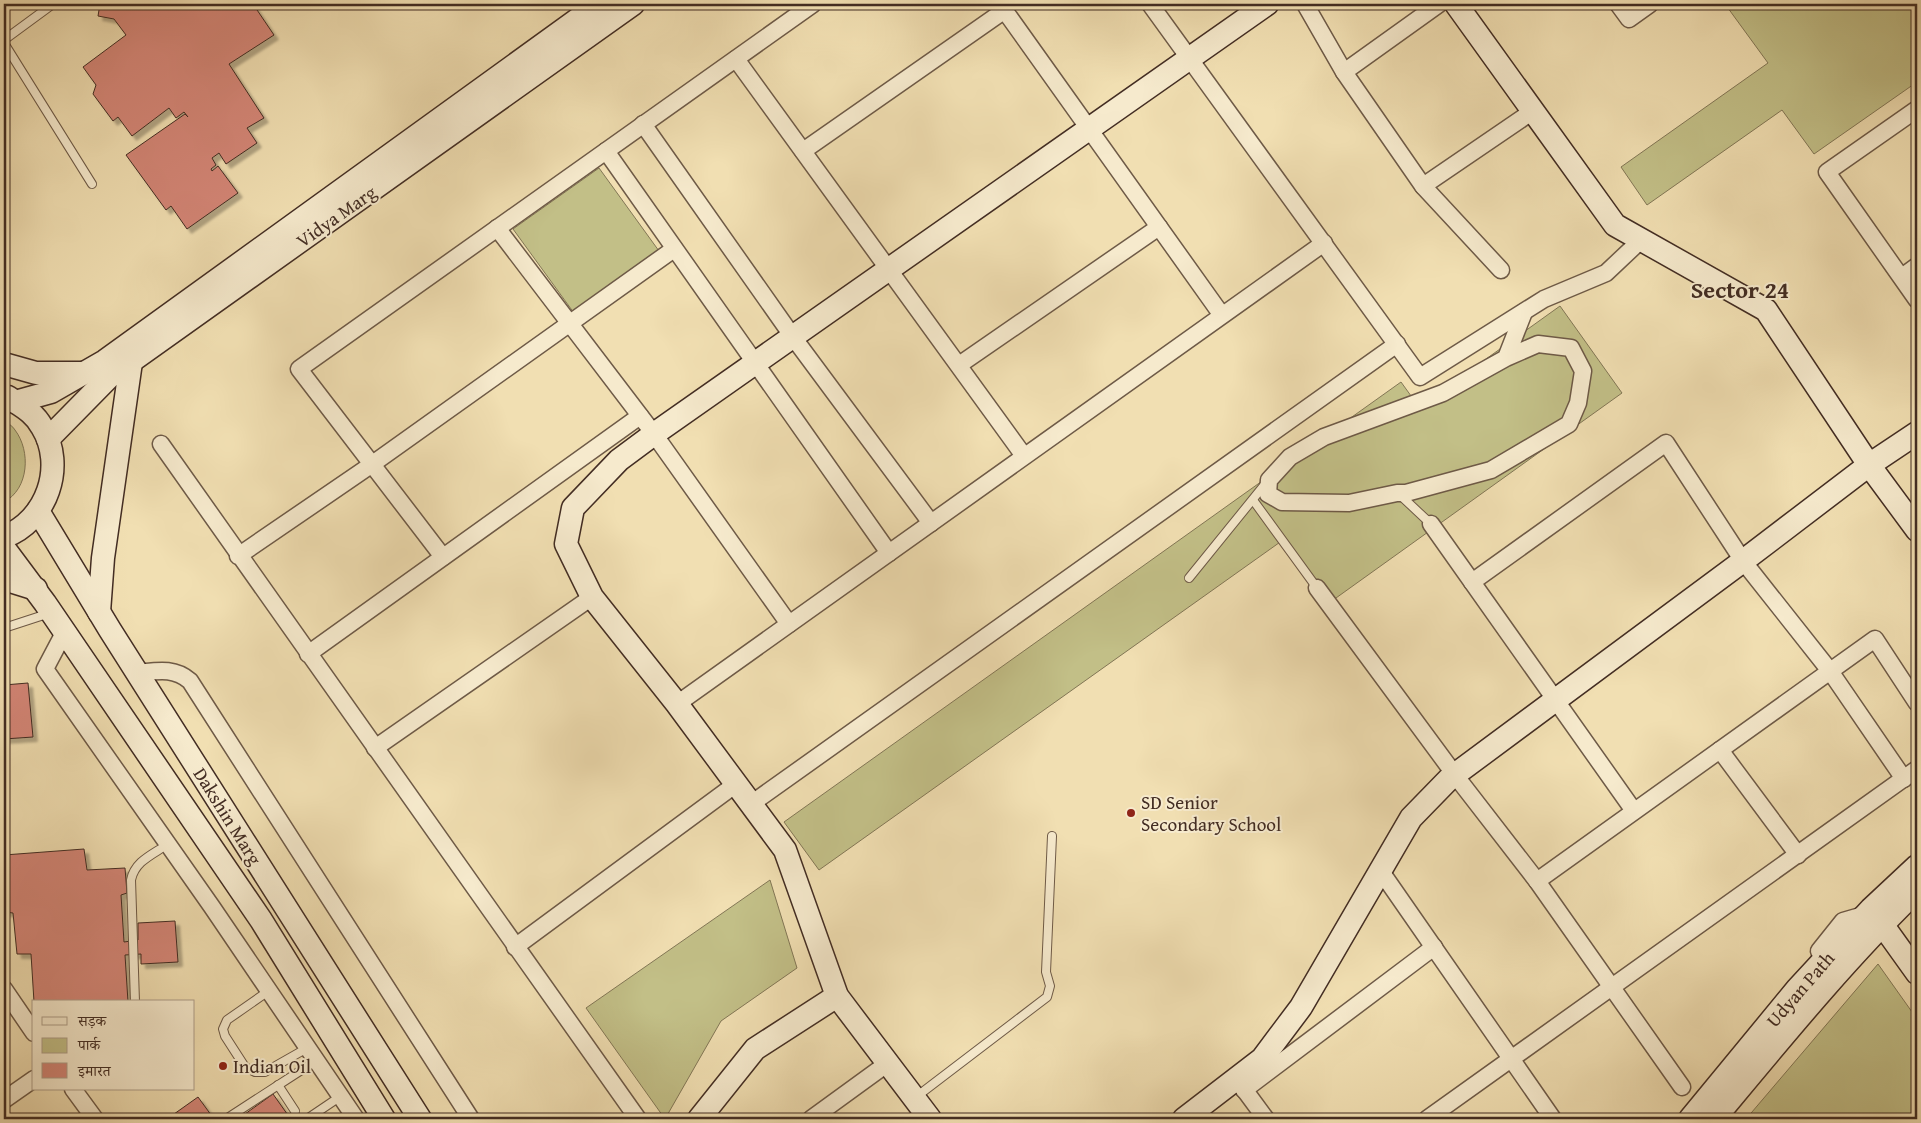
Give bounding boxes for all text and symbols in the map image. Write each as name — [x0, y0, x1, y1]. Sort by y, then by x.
street label: Vidya Marg — [290, 178, 382, 254]
district label: Sector 24 — [1691, 272, 1789, 307]
street label: Dakshin Marg — [187, 762, 269, 871]
place label: SD Senior Secondary School — [1141, 788, 1281, 838]
marker: SD Senior Secondary School — [1125, 807, 1137, 819]
street label: Udyan Path — [1759, 945, 1841, 1033]
legend — [32, 1000, 195, 1090]
text: सड़क — [77, 1010, 107, 1031]
text: पार्क — [77, 1034, 101, 1055]
place label: Indian Oil — [233, 1052, 311, 1080]
text: इमारत — [77, 1060, 112, 1081]
marker: Indian Oil — [217, 1060, 229, 1072]

